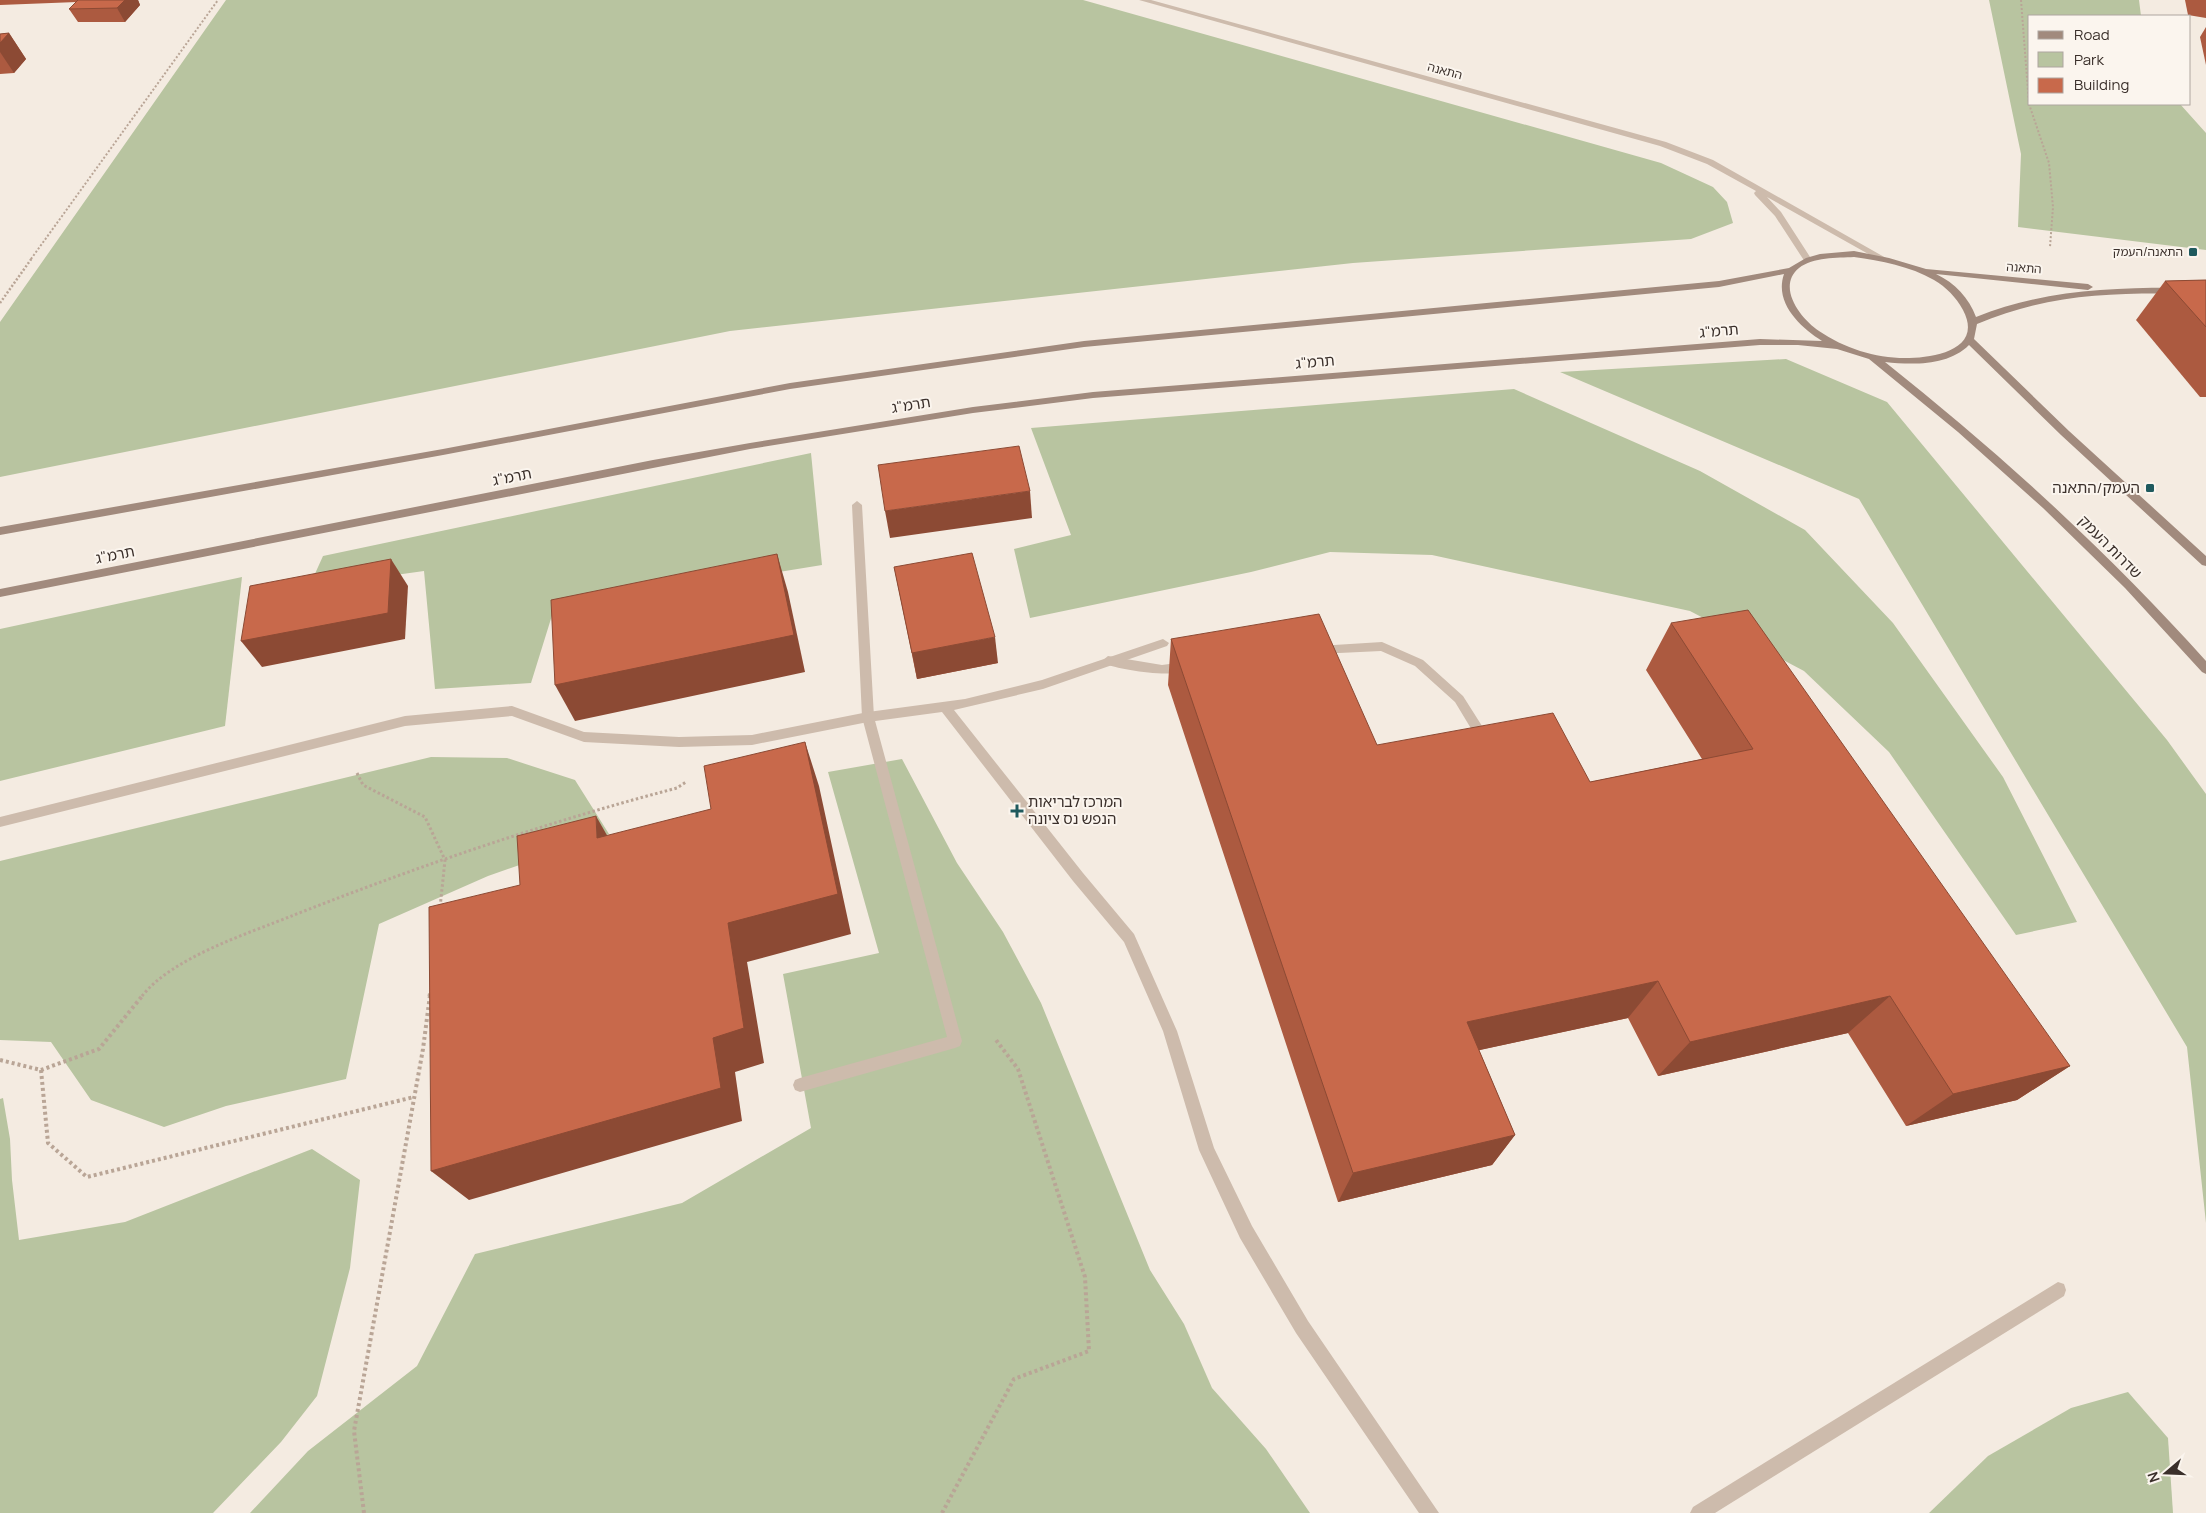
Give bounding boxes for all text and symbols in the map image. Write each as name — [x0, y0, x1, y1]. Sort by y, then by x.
legend — [2028, 15, 2191, 105]
text: Road — [2074, 24, 2110, 45]
text: Park — [2074, 49, 2104, 70]
street label: התאנה — [1426, 58, 1464, 83]
text: Building — [2074, 74, 2129, 95]
place label: התאנה/העמק — [2113, 243, 2183, 260]
marker: התאנה/העמק — [2187, 246, 2199, 258]
street label: התאנה — [2006, 258, 2042, 277]
street label: תרמ"ג — [1698, 318, 1739, 343]
street label: תרמ"ג — [1294, 349, 1335, 374]
street label: תרמ"ג — [890, 391, 932, 418]
street label: תרמ"ג — [491, 462, 533, 491]
place label: העמק/התאנה — [2052, 477, 2140, 498]
marker: העמק/התאנה — [2144, 482, 2156, 494]
street label: שדרות העמק — [2074, 510, 2147, 583]
street label: תרמ"ג — [94, 540, 136, 569]
place label: המרכז לבריאות הנפש נס ציונה — [1028, 791, 1123, 829]
marker: המרכז לבריאות הנפש נס ציונה — [1010, 804, 1024, 818]
north arrow — [2141, 1448, 2191, 1498]
text: N — [2143, 1470, 2164, 1485]

